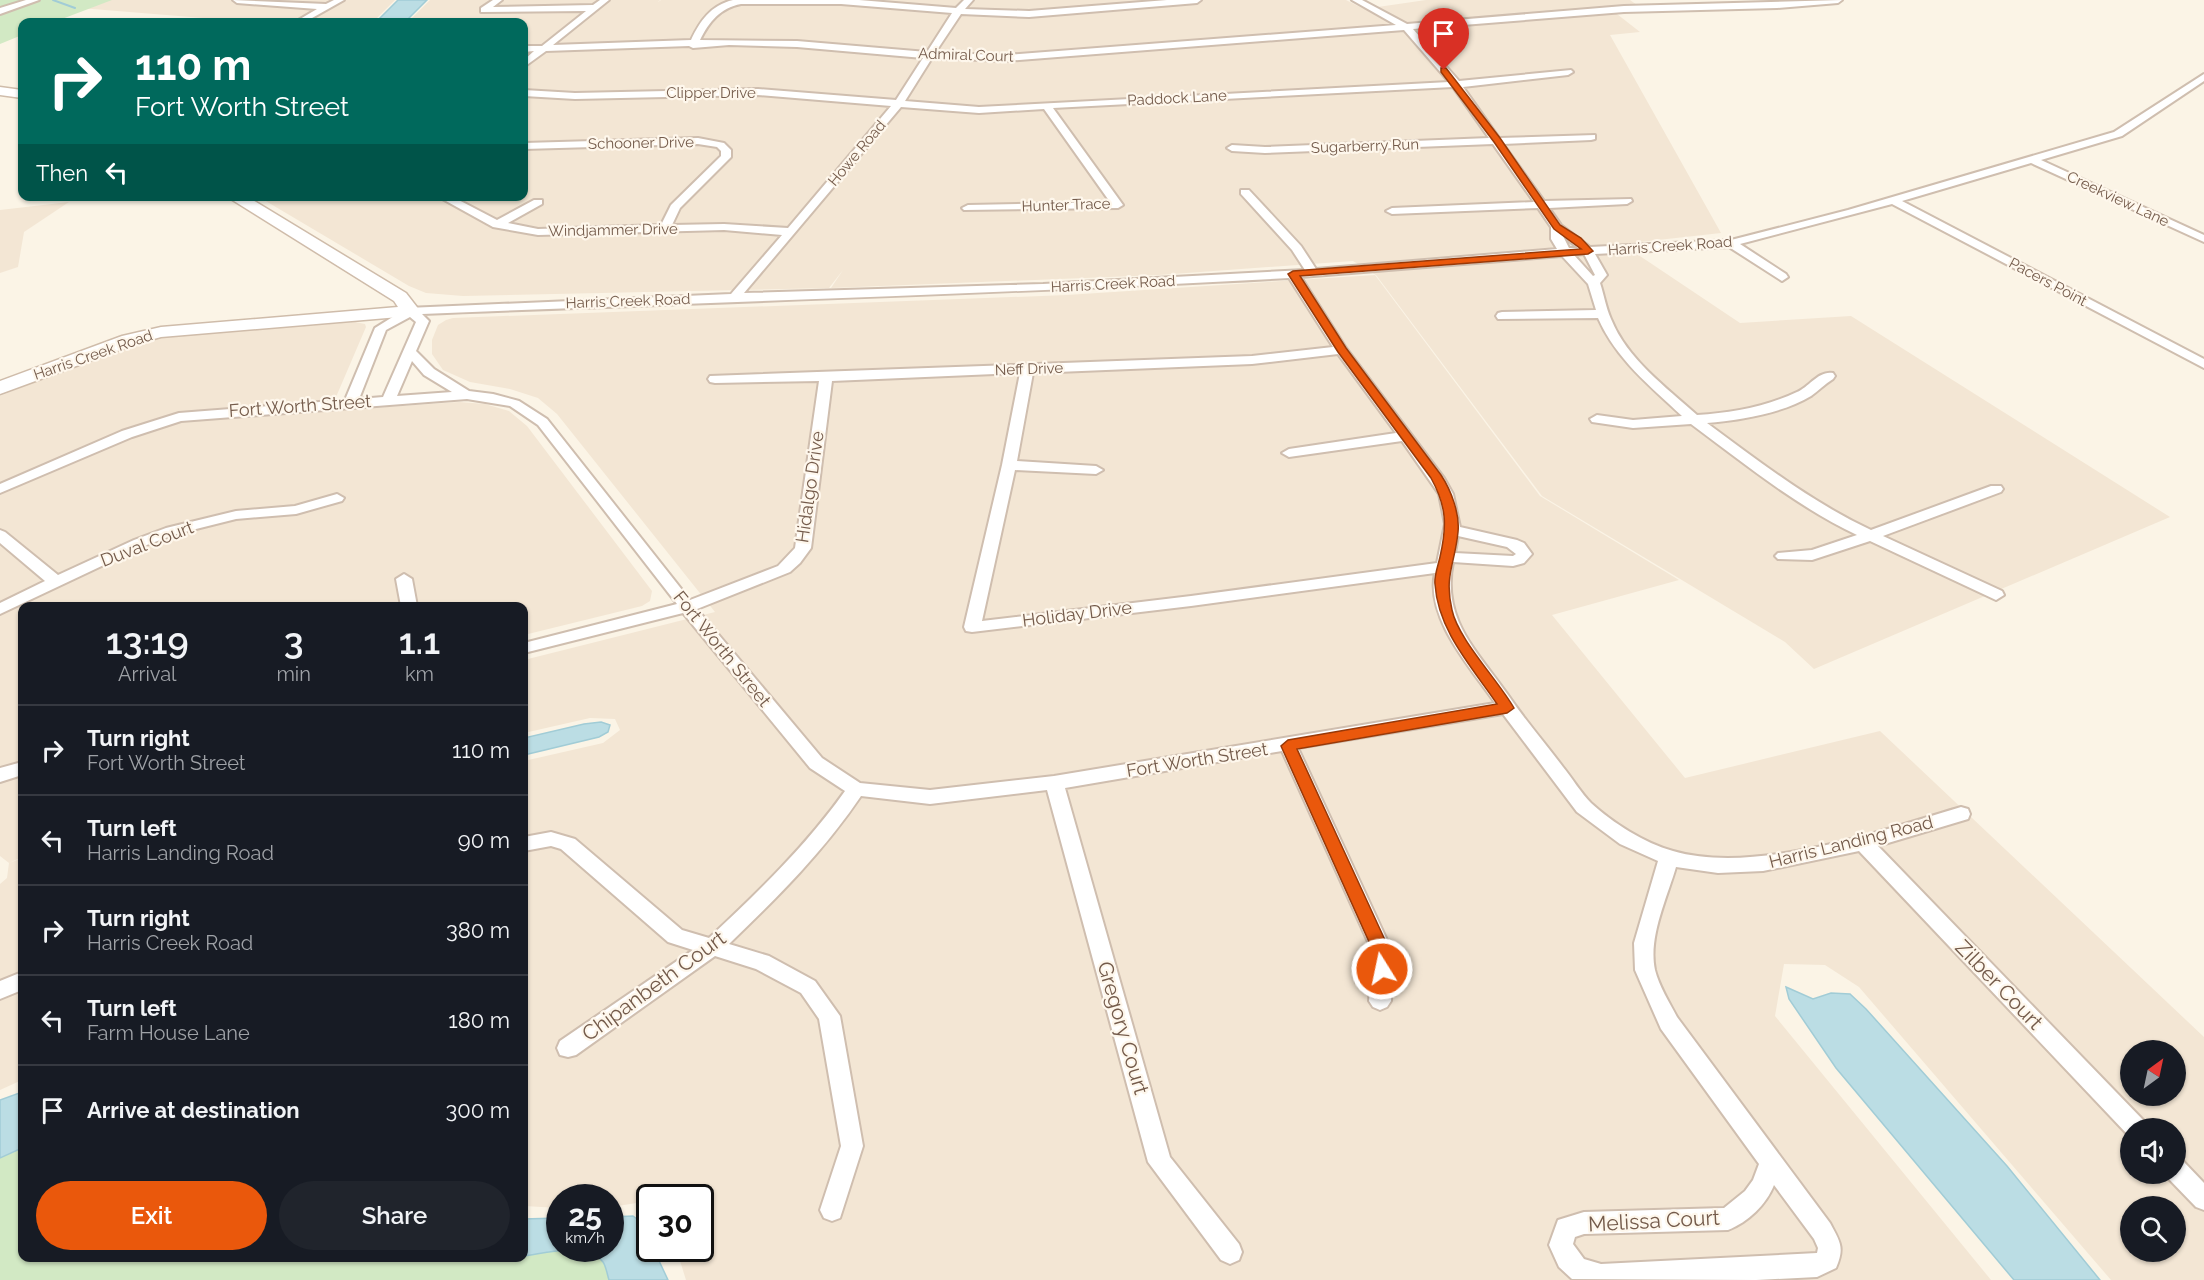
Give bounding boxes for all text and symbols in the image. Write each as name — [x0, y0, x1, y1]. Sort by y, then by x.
pin — [1418, 8, 1469, 70]
icon: arrive — [1427, 17, 1460, 50]
text: 110 m — [135, 41, 251, 90]
icon: right — [36, 42, 114, 120]
street label: Admiral Court — [918, 44, 1014, 66]
street label: Clipper Drive — [666, 84, 756, 102]
street label: Paddock Lane — [1127, 86, 1227, 110]
text: Fort Worth Street — [135, 91, 349, 122]
street label: Howe Road — [824, 117, 890, 189]
street label: Schooner Drive — [588, 133, 694, 153]
street label: Sugarberry Run — [1311, 135, 1419, 157]
icon: left — [100, 156, 133, 189]
text: Then — [36, 160, 88, 186]
street label: Creekview Lane — [2064, 167, 2172, 231]
street label: Hunter Trace — [1021, 194, 1111, 216]
street label: Windjammer Drive — [548, 220, 678, 240]
street label: Harris Creek Road — [1607, 233, 1733, 259]
street label: Pacers Point — [2006, 254, 2090, 310]
street label: Harris Creek Road — [1050, 272, 1176, 296]
street label: Harris Creek Road — [565, 290, 691, 312]
street label: Harris Creek Road — [31, 326, 155, 384]
street label: Neff Drive — [995, 359, 1064, 379]
street label: Fort Worth Street — [228, 390, 372, 421]
street label: Hidalgo Drive — [791, 429, 828, 544]
street label: Duval Court — [97, 516, 196, 571]
street label: Fort Worth Street — [669, 587, 775, 711]
street label: Holiday Drive — [1021, 596, 1133, 631]
text: 13:19 — [106, 620, 189, 662]
text: 3 — [284, 620, 304, 662]
text: 1.1 — [399, 620, 440, 662]
text: Arrival — [118, 662, 177, 686]
text: min — [276, 662, 311, 686]
text: km — [405, 662, 434, 686]
text: Turn right — [87, 725, 190, 751]
icon: right — [36, 734, 69, 767]
text: 110 m — [452, 737, 510, 763]
street label: Fort Worth Street — [1125, 738, 1269, 781]
text: Fort Worth Street — [87, 751, 246, 775]
street label: Harris Landing Road — [1767, 811, 1935, 872]
text: Turn left — [87, 815, 177, 841]
icon: left — [36, 824, 69, 857]
text: 90 m — [458, 827, 510, 853]
text: Harris Landing Road — [87, 841, 274, 865]
text: Turn right — [87, 905, 190, 931]
icon: right — [36, 914, 69, 947]
text: 380 m — [446, 917, 510, 943]
street label: Chipanbeth Court — [577, 925, 730, 1046]
text: Harris Creek Road — [87, 931, 253, 955]
street label: Zilber Court — [1950, 935, 2048, 1035]
position arrow — [1350, 937, 1414, 1001]
street label: Gregory Court — [1093, 958, 1154, 1097]
text: Turn left — [87, 995, 177, 1021]
icon: left — [36, 1004, 69, 1037]
text: 180 m — [448, 1007, 510, 1033]
text: Farm House Lane — [87, 1021, 250, 1045]
north arrow — [2120, 1040, 2186, 1106]
map controls — [2120, 1040, 2186, 1262]
icon: arrive — [36, 1094, 69, 1127]
text: Arrive at destination — [87, 1097, 300, 1123]
text: 300 m — [445, 1097, 510, 1123]
button: sound — [2120, 1118, 2186, 1184]
button: Exit — [36, 1181, 267, 1250]
button: Share — [279, 1181, 510, 1250]
speed limit sign: 30 — [636, 1184, 714, 1262]
button: search — [2120, 1196, 2186, 1262]
text: 25 — [568, 1198, 602, 1233]
street label: Melissa Court — [1588, 1205, 1720, 1236]
text: km/h — [565, 1229, 605, 1247]

